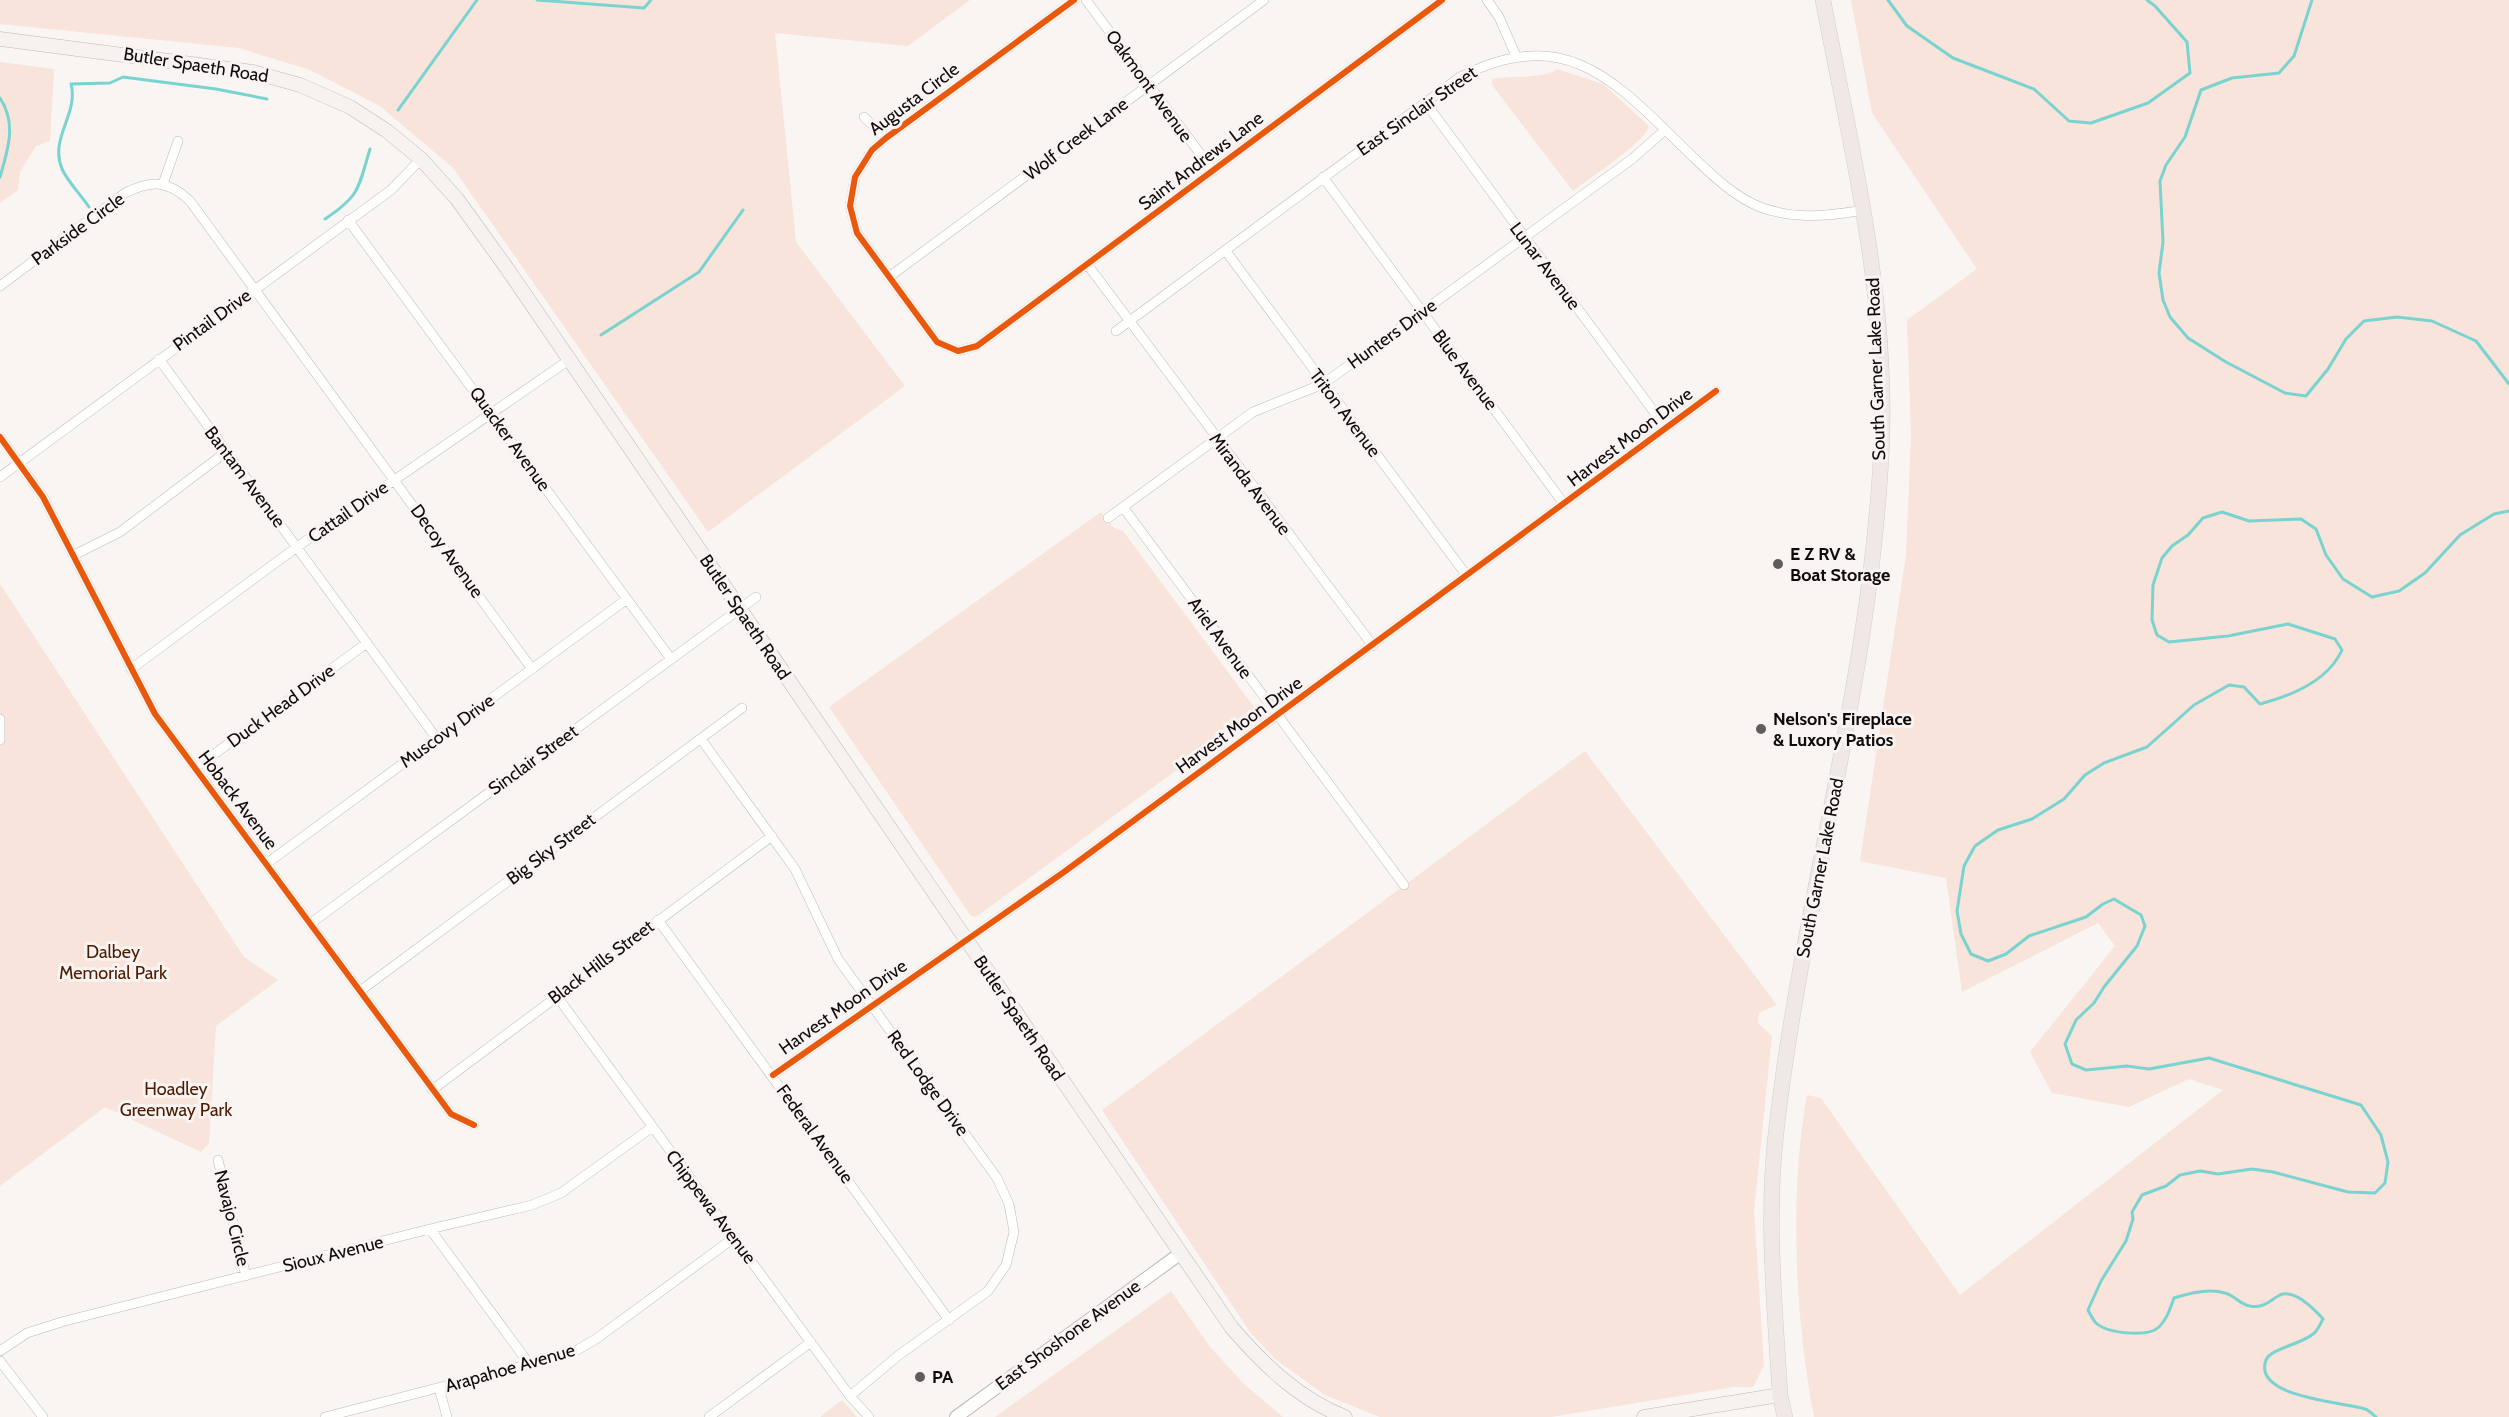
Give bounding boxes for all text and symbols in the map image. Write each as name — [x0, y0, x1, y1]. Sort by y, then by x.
street label: Oakmont Avenue — [1101, 26, 1197, 146]
street label: Butler Spaeth Road — [122, 43, 270, 87]
street label: Augusta Circle — [865, 58, 963, 140]
street label: East Sinclair Street — [1353, 61, 1481, 161]
street label: Wolf Creek Lane — [1020, 93, 1132, 185]
street label: Saint Andrews Lane — [1134, 107, 1268, 215]
street label: Parkside Circle — [27, 188, 129, 270]
street label: Lunar Avenue — [1505, 218, 1585, 314]
street label: South Garner Lake Road — [1862, 277, 1890, 461]
street label: Pintail Drive — [169, 284, 255, 356]
street label: Hunters Drive — [1343, 294, 1441, 374]
street label: Blue Avenue — [1428, 326, 1502, 414]
street label: Triton Avenue — [1305, 365, 1385, 461]
street label: Quacker Avenue — [465, 382, 555, 496]
street label: Harvest Moon Drive — [1563, 383, 1697, 491]
street label: Bantam Avenue — [200, 422, 290, 532]
street label: Miranda Avenue — [1204, 429, 1296, 539]
street label: Cattail Drive — [304, 476, 392, 548]
street label: Decoy Avenue — [406, 500, 488, 602]
place label: E Z RV & Boat Storage — [1790, 543, 1890, 586]
street label: Butler Spaeth Road — [695, 550, 795, 684]
marker: E Z RV & Boat Storage — [1771, 557, 1785, 571]
street label: Ariel Avenue — [1183, 593, 1257, 683]
street label: Duck Head Drive — [223, 660, 339, 752]
street label: Harvest Moon Drive — [1171, 672, 1307, 778]
street label: Muscovy Drive — [395, 689, 499, 773]
place label: Nelson's Fireplace & Luxory Patios — [1773, 708, 1912, 751]
street label: Sinclair Street — [484, 720, 582, 800]
marker: Nelson's Fireplace & Luxory Patios — [1754, 722, 1768, 736]
street label: Hoback Avenue — [194, 746, 282, 854]
street label: South Garner Lake Road — [1792, 776, 1848, 960]
street label: Big Sky Street — [502, 809, 600, 889]
street label: Black Hills Street — [544, 915, 658, 1009]
park label: Dalbey Memorial Park — [59, 941, 168, 984]
street label: Butler Spaeth Road — [969, 951, 1069, 1085]
street label: Harvest Moon Drive — [775, 955, 911, 1059]
street label: Red Lodge Drive — [882, 1026, 974, 1140]
park label: Hoadley Greenway Park — [120, 1078, 233, 1121]
street label: Federal Avenue — [772, 1080, 858, 1188]
street label: Chippewa Avenue — [661, 1146, 761, 1268]
street label: Navajo Circle — [209, 1168, 255, 1268]
street label: Sioux Avenue — [280, 1231, 386, 1277]
street label: East Shoshone Avenue — [991, 1275, 1145, 1395]
street label: Arapahoe Avenue — [443, 1339, 577, 1397]
place label: PA — [932, 1366, 954, 1388]
marker: PA — [913, 1370, 927, 1384]

